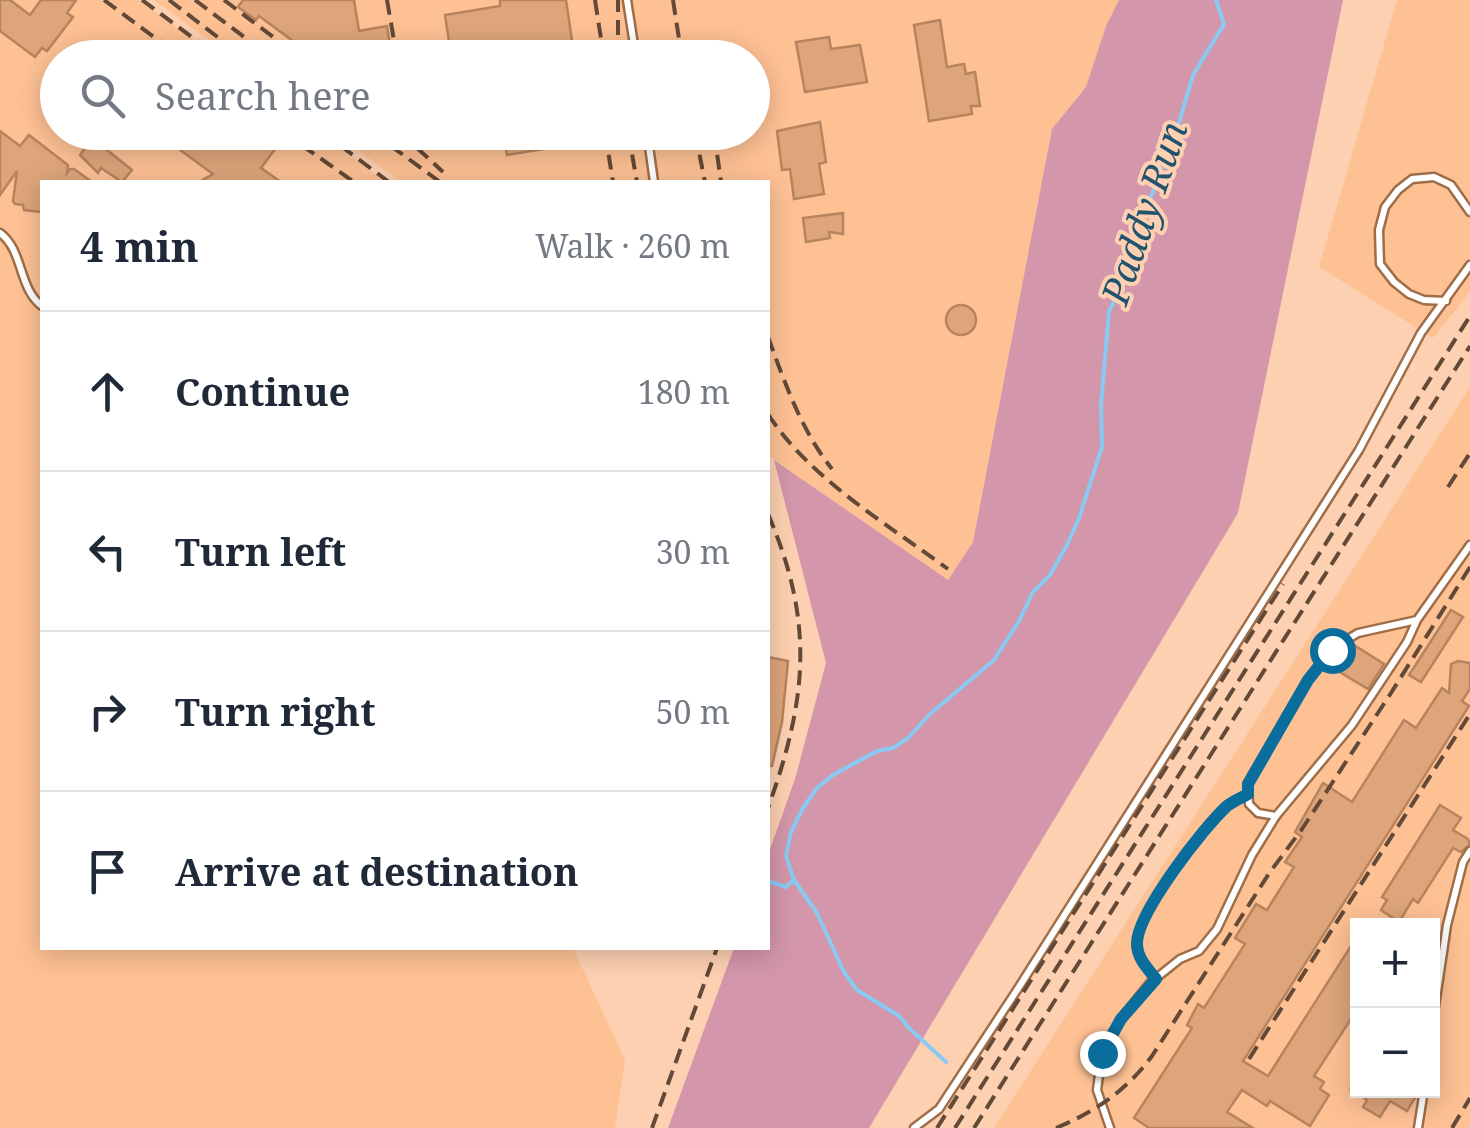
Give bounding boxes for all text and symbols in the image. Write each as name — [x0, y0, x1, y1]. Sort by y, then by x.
search box — [40, 40, 770, 150]
icon: search — [75, 68, 130, 123]
text: Search here — [155, 69, 371, 121]
water label: Paddy Run — [1087, 114, 1199, 312]
text: 4 min — [80, 217, 199, 274]
text: Walk · 260 m — [535, 224, 730, 267]
icon: ahead — [80, 364, 135, 419]
text: Continue — [175, 365, 350, 417]
text: 180 m — [638, 370, 730, 413]
icon: left — [80, 524, 135, 579]
text: Turn left — [175, 525, 346, 577]
text: 30 m — [656, 530, 730, 573]
route start — [1310, 628, 1356, 674]
icon: right — [80, 684, 135, 739]
text: Turn right — [175, 685, 376, 737]
text: 50 m — [656, 690, 730, 733]
icon: arrive — [80, 844, 135, 899]
text: Arrive at destination — [175, 845, 579, 897]
map controls — [1350, 918, 1440, 1098]
button: + — [1350, 918, 1440, 1008]
button: − — [1350, 1008, 1440, 1098]
route end — [1080, 1031, 1126, 1077]

